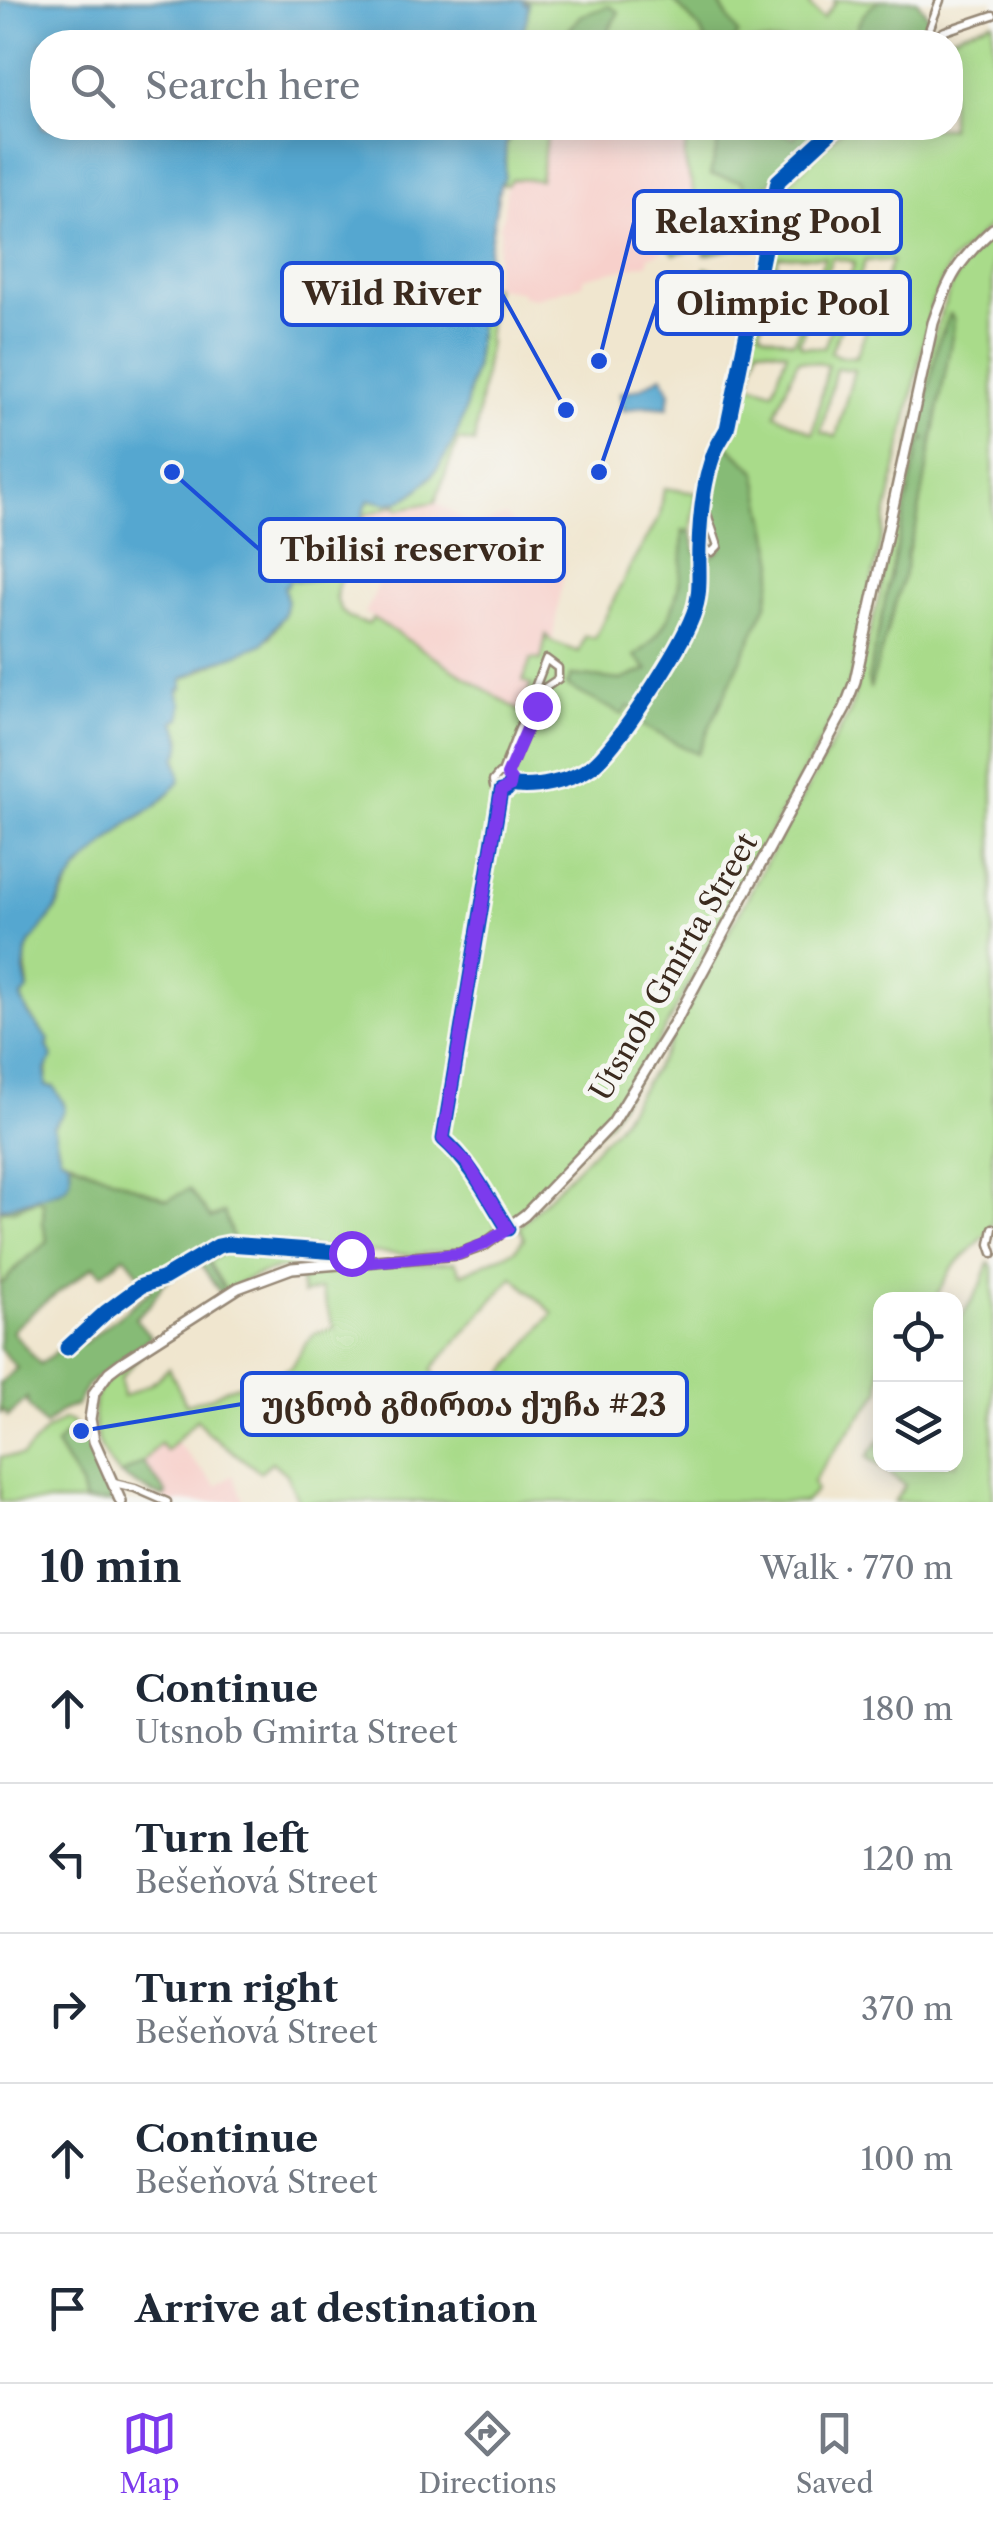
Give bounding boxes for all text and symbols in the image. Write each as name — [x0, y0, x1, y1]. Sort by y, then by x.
search box — [30, 30, 963, 140]
icon: search — [65, 58, 120, 113]
text: Search here — [145, 62, 360, 109]
callout: Relaxing Pool — [634, 191, 901, 253]
text: Relaxing Pool — [654, 202, 882, 241]
callout: Wild River — [282, 263, 502, 325]
callout: Olimpic Pool — [657, 272, 910, 334]
text: Wild River — [301, 274, 482, 313]
text: Olimpic Pool — [676, 284, 890, 323]
callout: Tbilisi reservoir — [260, 519, 564, 581]
text: Tbilisi reservoir — [280, 530, 544, 569]
route end — [515, 684, 561, 730]
street label: Utsnob Gmirta Street — [582, 826, 765, 1107]
route start — [329, 1231, 375, 1277]
map controls — [873, 1292, 963, 1472]
button: locate — [873, 1292, 963, 1382]
callout: უცნობ გმირთა ქუჩა #23 — [242, 1373, 687, 1435]
button: layers — [873, 1382, 963, 1472]
text: უცნობ გმირთა ქუჩა #23 — [261, 1385, 667, 1424]
text: 10 min — [40, 1541, 181, 1593]
text: Walk · 770 m — [760, 1548, 953, 1587]
text: Continue — [135, 1665, 318, 1712]
icon: ahead — [40, 1681, 95, 1736]
text: 180 m — [862, 1689, 953, 1728]
text: Utsnob Gmirta Street — [135, 1712, 457, 1751]
text: Turn left — [135, 1815, 309, 1862]
icon: left — [40, 1831, 95, 1886]
text: 120 m — [863, 1839, 953, 1878]
text: Bešeňová Street — [135, 1862, 378, 1901]
text: Turn right — [135, 1965, 338, 2012]
icon: right — [40, 1981, 95, 2036]
text: 370 m — [861, 1989, 953, 2028]
text: Bešeňová Street — [135, 2012, 378, 2051]
text: Continue — [135, 2115, 318, 2162]
icon: ahead — [40, 2131, 95, 2186]
text: 100 m — [861, 2139, 953, 2178]
text: Bešeňová Street — [135, 2162, 378, 2201]
icon: arrive — [40, 2281, 95, 2336]
text: Arrive at destination — [135, 2285, 538, 2332]
tab: Map — [119, 2406, 180, 2500]
tab: Directions — [418, 2406, 557, 2500]
tab: Saved — [796, 2406, 874, 2500]

